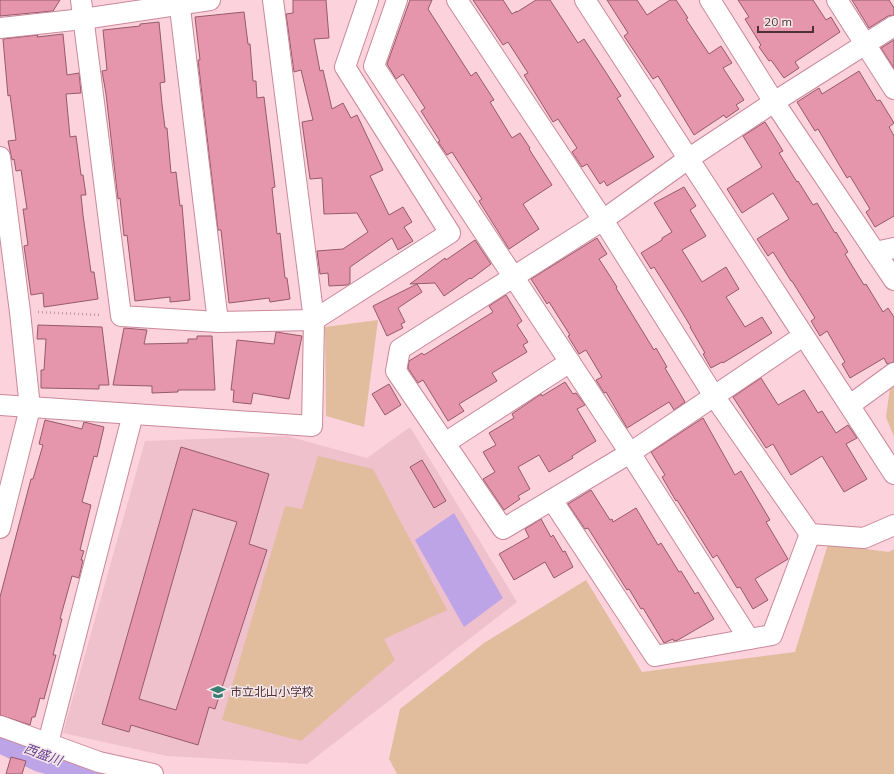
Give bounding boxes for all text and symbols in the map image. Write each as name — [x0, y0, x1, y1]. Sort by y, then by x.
scale bar — [758, 8, 813, 34]
text: 20 m — [764, 14, 792, 29]
school or university icon: 市立北山小学校 — [209, 683, 227, 701]
place label: 市立北山小学校 — [230, 684, 314, 699]
water label: 西盛川 — [22, 740, 66, 769]

